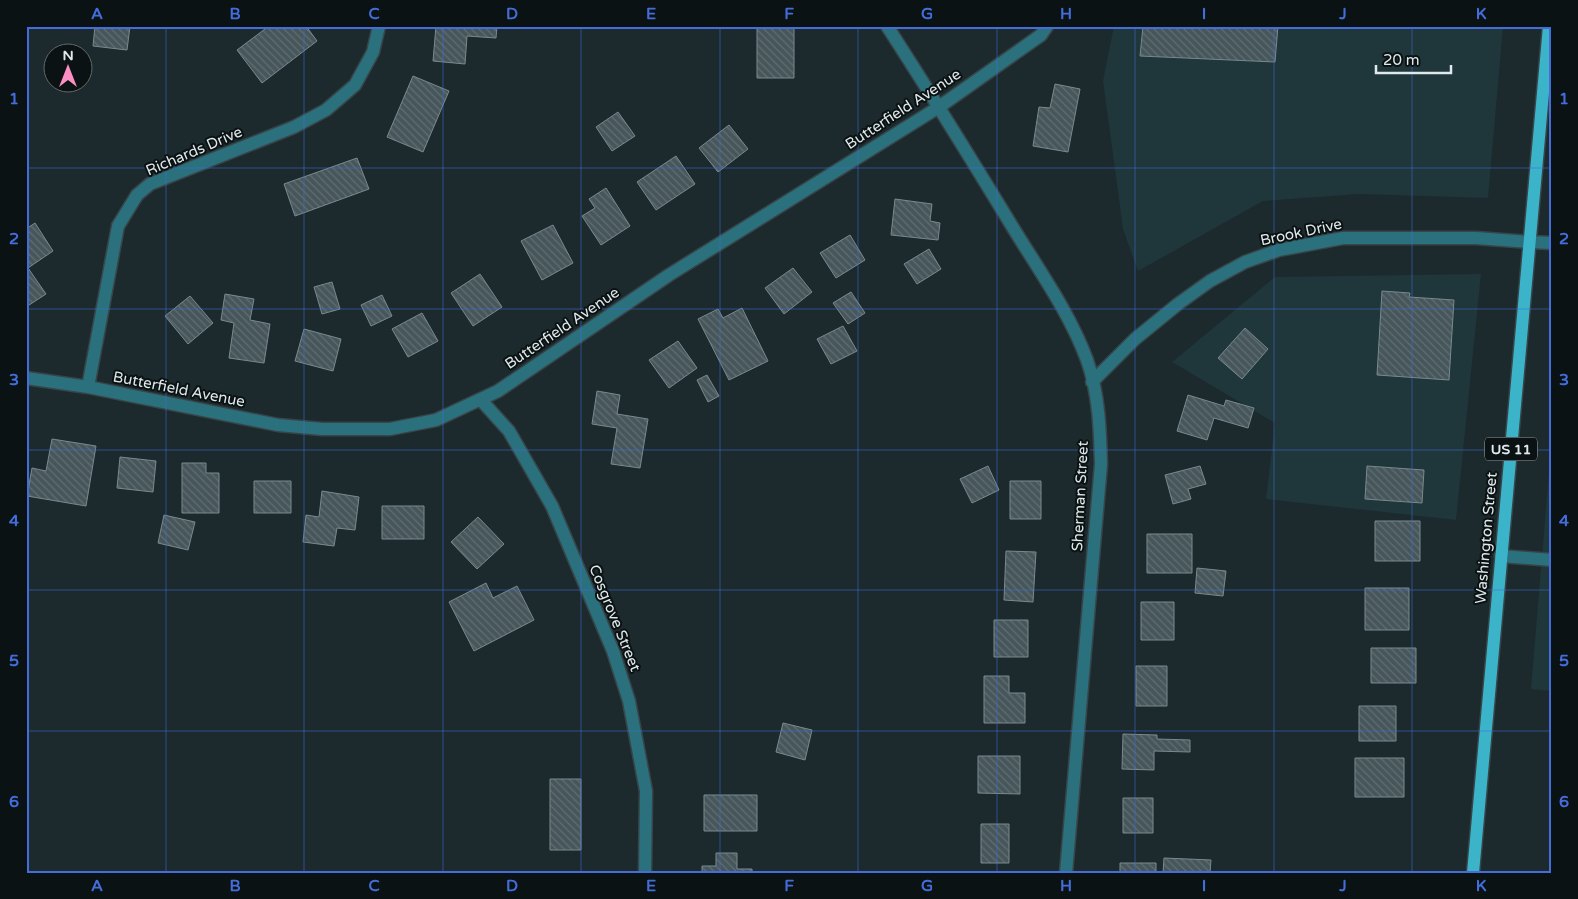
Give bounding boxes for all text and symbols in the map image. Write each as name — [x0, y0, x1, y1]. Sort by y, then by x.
text: A — [91, 4, 103, 24]
text: B — [229, 4, 241, 24]
text: C — [368, 4, 380, 24]
text: D — [506, 4, 518, 24]
text: E — [646, 4, 656, 24]
text: F — [784, 4, 794, 24]
text: G — [921, 4, 933, 24]
text: H — [1060, 4, 1072, 24]
text: I — [1202, 4, 1206, 24]
text: J — [1338, 4, 1347, 24]
text: K — [1476, 4, 1487, 24]
north arrow — [42, 42, 92, 92]
scale bar — [1376, 42, 1450, 74]
text: N — [62, 47, 74, 64]
text: 20 m — [1383, 51, 1420, 69]
street label: Butterfield Avenue — [842, 65, 964, 153]
text: 1 — [9, 89, 19, 109]
text: 1 — [1559, 89, 1569, 109]
street label: Richards Drive — [143, 123, 245, 179]
street label: Brook Drive — [1258, 215, 1344, 249]
text: 2 — [9, 229, 19, 249]
text: 2 — [1559, 229, 1569, 249]
street label: Butterfield Avenue — [501, 283, 623, 373]
street label: Butterfield Avenue — [112, 367, 246, 411]
text: 3 — [9, 370, 19, 390]
text: 3 — [1559, 370, 1569, 390]
road number: US 11 — [1485, 438, 1537, 460]
street label: Sherman Street — [1068, 440, 1092, 552]
street label: Washington Street — [1471, 471, 1501, 605]
text: 4 — [9, 511, 19, 531]
text: 4 — [1559, 511, 1569, 531]
street label: Cosgrove Street — [585, 562, 645, 674]
text: 5 — [9, 651, 19, 671]
text: 5 — [1559, 651, 1569, 671]
text: 6 — [9, 792, 19, 812]
text: 6 — [1559, 792, 1569, 812]
text: A — [91, 876, 103, 896]
text: B — [229, 876, 241, 896]
text: C — [368, 876, 380, 896]
text: D — [506, 876, 518, 896]
text: E — [646, 876, 656, 896]
text: F — [784, 876, 794, 896]
text: G — [921, 876, 933, 896]
text: H — [1060, 876, 1072, 896]
text: I — [1202, 876, 1206, 896]
text: J — [1338, 876, 1347, 896]
text: K — [1476, 876, 1487, 896]

